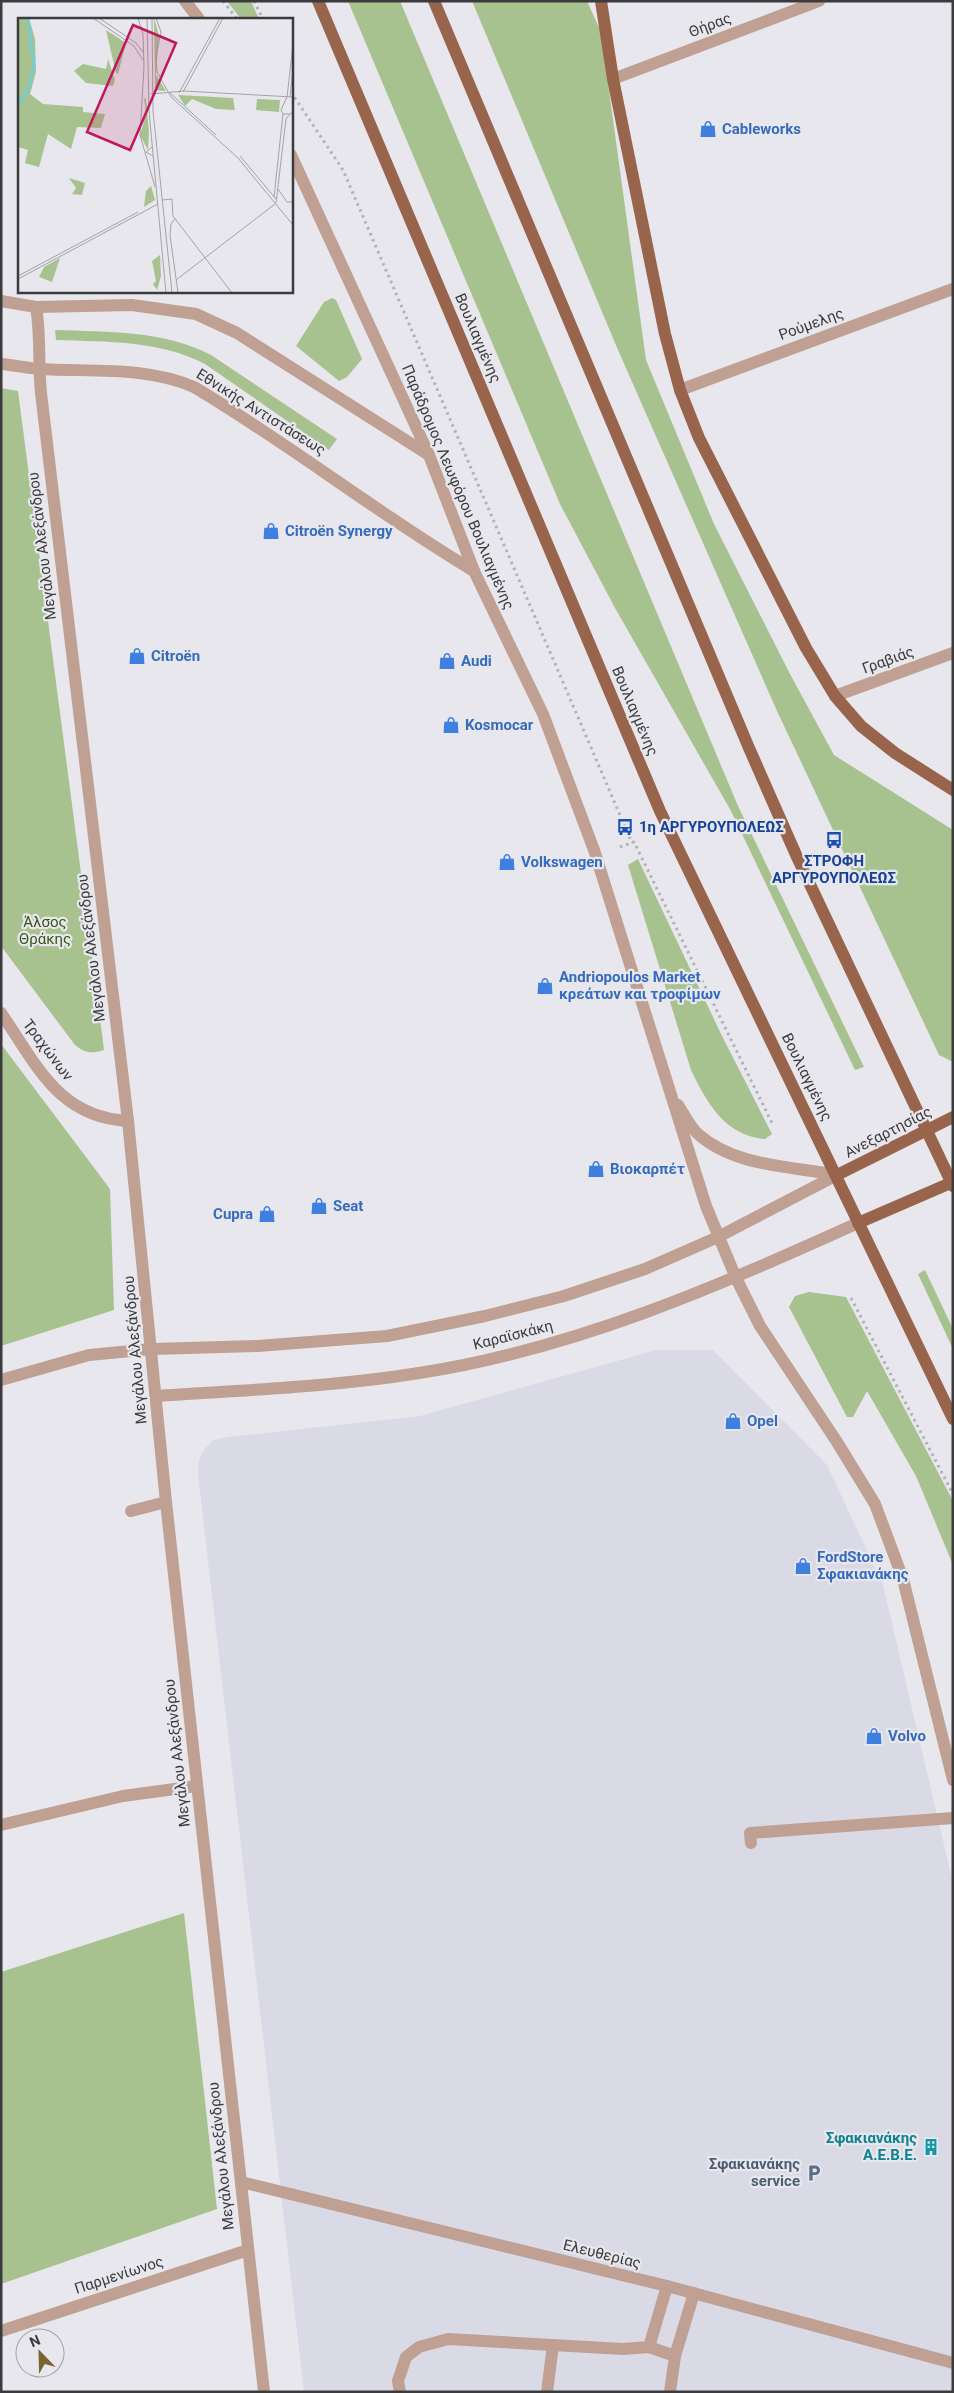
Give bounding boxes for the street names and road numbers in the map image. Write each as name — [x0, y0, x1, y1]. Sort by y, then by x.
street label: Θήρας — [686, 9, 734, 41]
street label: Βουλιαγμένης — [451, 290, 505, 386]
street label: Ρούμελης — [776, 304, 846, 344]
street label: Παράδρομος Λεωφόρου Βουλιαγμένης — [398, 362, 518, 612]
street label: Εθνικής Αντιστάσεως — [193, 365, 329, 459]
street label: Μεγάλου Αλεξάνδρου — [24, 471, 60, 621]
street label: Γραβιάς — [860, 642, 916, 678]
street label: Βουλιαγμένης — [608, 663, 662, 759]
street label: Μεγάλου Αλεξάνδρου — [73, 873, 109, 1023]
street label: Τραχώνων — [19, 1016, 77, 1084]
street label: Βουλιαγμένης — [778, 1030, 836, 1124]
street label: Ανεξαρτησίας — [842, 1102, 934, 1162]
street label: Μεγάλου Αλεξάνδρου — [120, 1275, 150, 1425]
street label: Καραϊσκάκη — [471, 1316, 555, 1354]
street label: Μεγάλου Αλεξάνδρου — [160, 1678, 194, 1828]
street label: Μεγάλου Αλεξάνδρου — [204, 2081, 238, 2231]
street label: Ελευθερίας — [561, 2236, 643, 2272]
street label: Παρμενίωνος — [72, 2252, 166, 2298]

